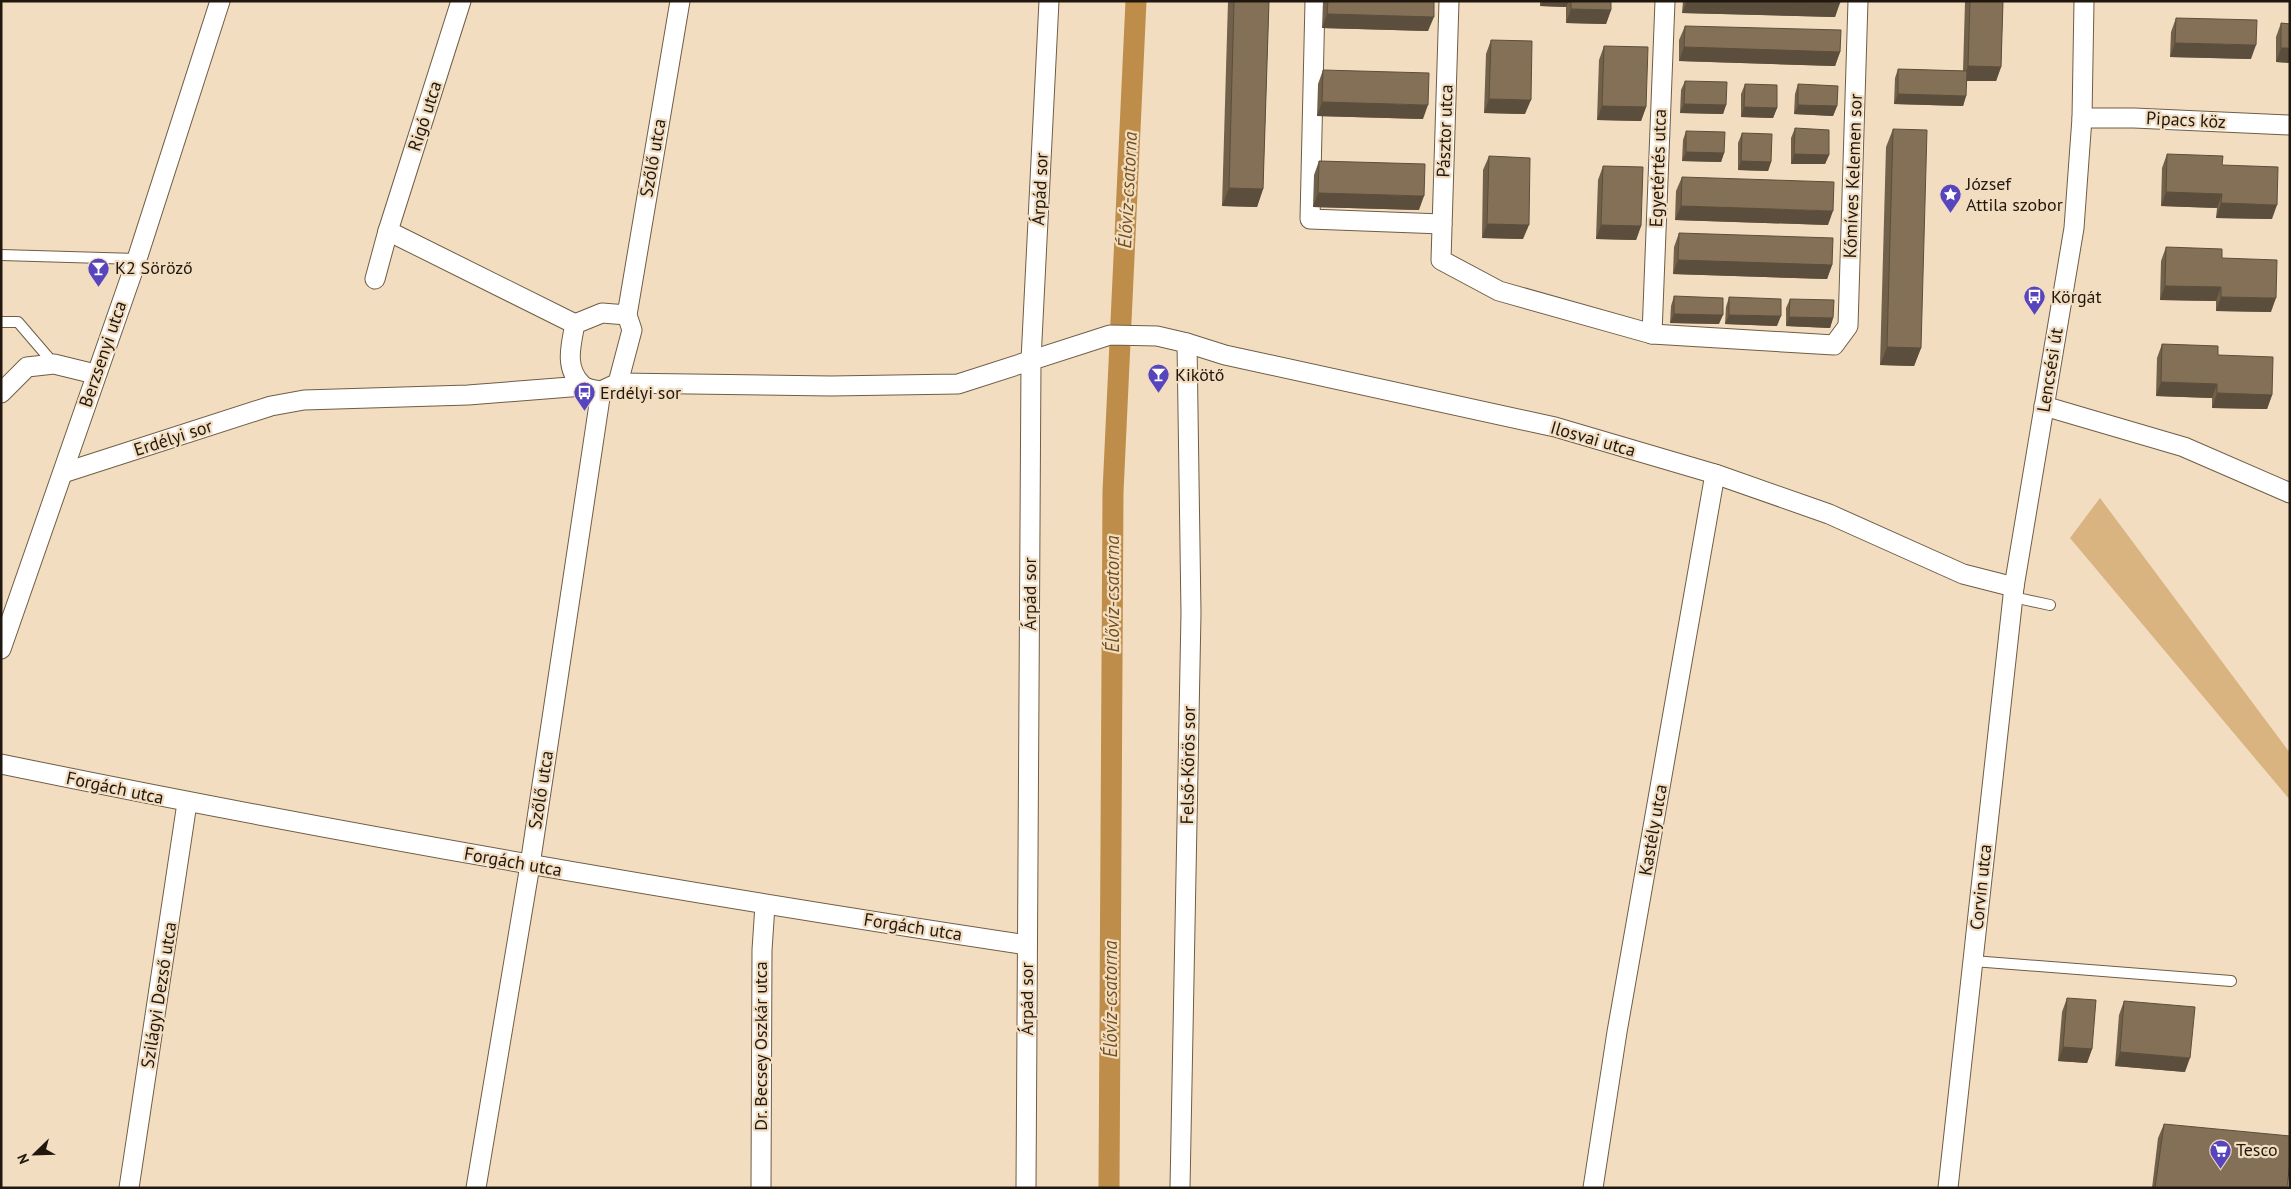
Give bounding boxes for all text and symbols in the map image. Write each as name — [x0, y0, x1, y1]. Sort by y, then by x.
street label: Rigó utca — [402, 78, 447, 154]
street label: Pásztor utca — [1431, 84, 1458, 178]
street label: Kőmíves Kelemen sor — [1838, 93, 1867, 259]
street label: Pipacs köz — [2146, 106, 2227, 133]
street label: Egyetértés utca — [1644, 108, 1671, 228]
street label: Szőlő utca — [634, 117, 671, 199]
water label: Élővíz-csatorna — [1112, 130, 1142, 249]
street label: Árpád sor — [1026, 152, 1053, 226]
place label: József Attila szobor — [1965, 172, 2063, 216]
place icon: József Attila szobor — [1938, 182, 1962, 213]
bar icon: K2 Söröző — [87, 256, 111, 287]
place label: K2 Söröző — [115, 256, 193, 279]
bus stop icon: Körgát — [2023, 285, 2047, 316]
place label: Körgát — [2051, 285, 2102, 308]
street label: Berzsenyi utca — [74, 298, 131, 410]
street label: Lencsési út — [2031, 326, 2068, 414]
bar icon: Kikötő — [1147, 363, 1171, 394]
place label: Kikötő — [1175, 363, 1224, 386]
bus stop icon: Erdélyi sor — [572, 381, 596, 412]
place label: Erdélyi sor — [600, 381, 681, 404]
street label: Erdélyi sor — [131, 414, 215, 461]
street label: Ilosvai utca — [1548, 415, 1638, 462]
water label: Élővíz-csatorna — [1100, 535, 1124, 653]
street label: Árpád sor — [1018, 557, 1041, 631]
street label: Felső-Körös sor — [1175, 705, 1200, 825]
street label: Szőlő utca — [523, 749, 558, 831]
street label: Forgách utca — [64, 766, 166, 809]
street label: Kastély utca — [1633, 782, 1672, 877]
street label: Forgách utca — [462, 842, 564, 881]
street label: Corvin utca — [1965, 843, 1996, 931]
street label: Forgách utca — [862, 907, 964, 946]
street label: Szilágyi Dezső utca — [136, 920, 181, 1070]
water label: Élővíz-csatorna — [1098, 940, 1122, 1058]
street label: Dr. Becsey Oszkár utca — [749, 961, 772, 1131]
street label: Árpád sor — [1015, 962, 1038, 1036]
north arrow — [10, 1129, 60, 1179]
supermarket icon: Tesco — [2208, 1138, 2232, 1169]
place label: Tesco — [2236, 1138, 2278, 1161]
text: N — [13, 1151, 33, 1167]

